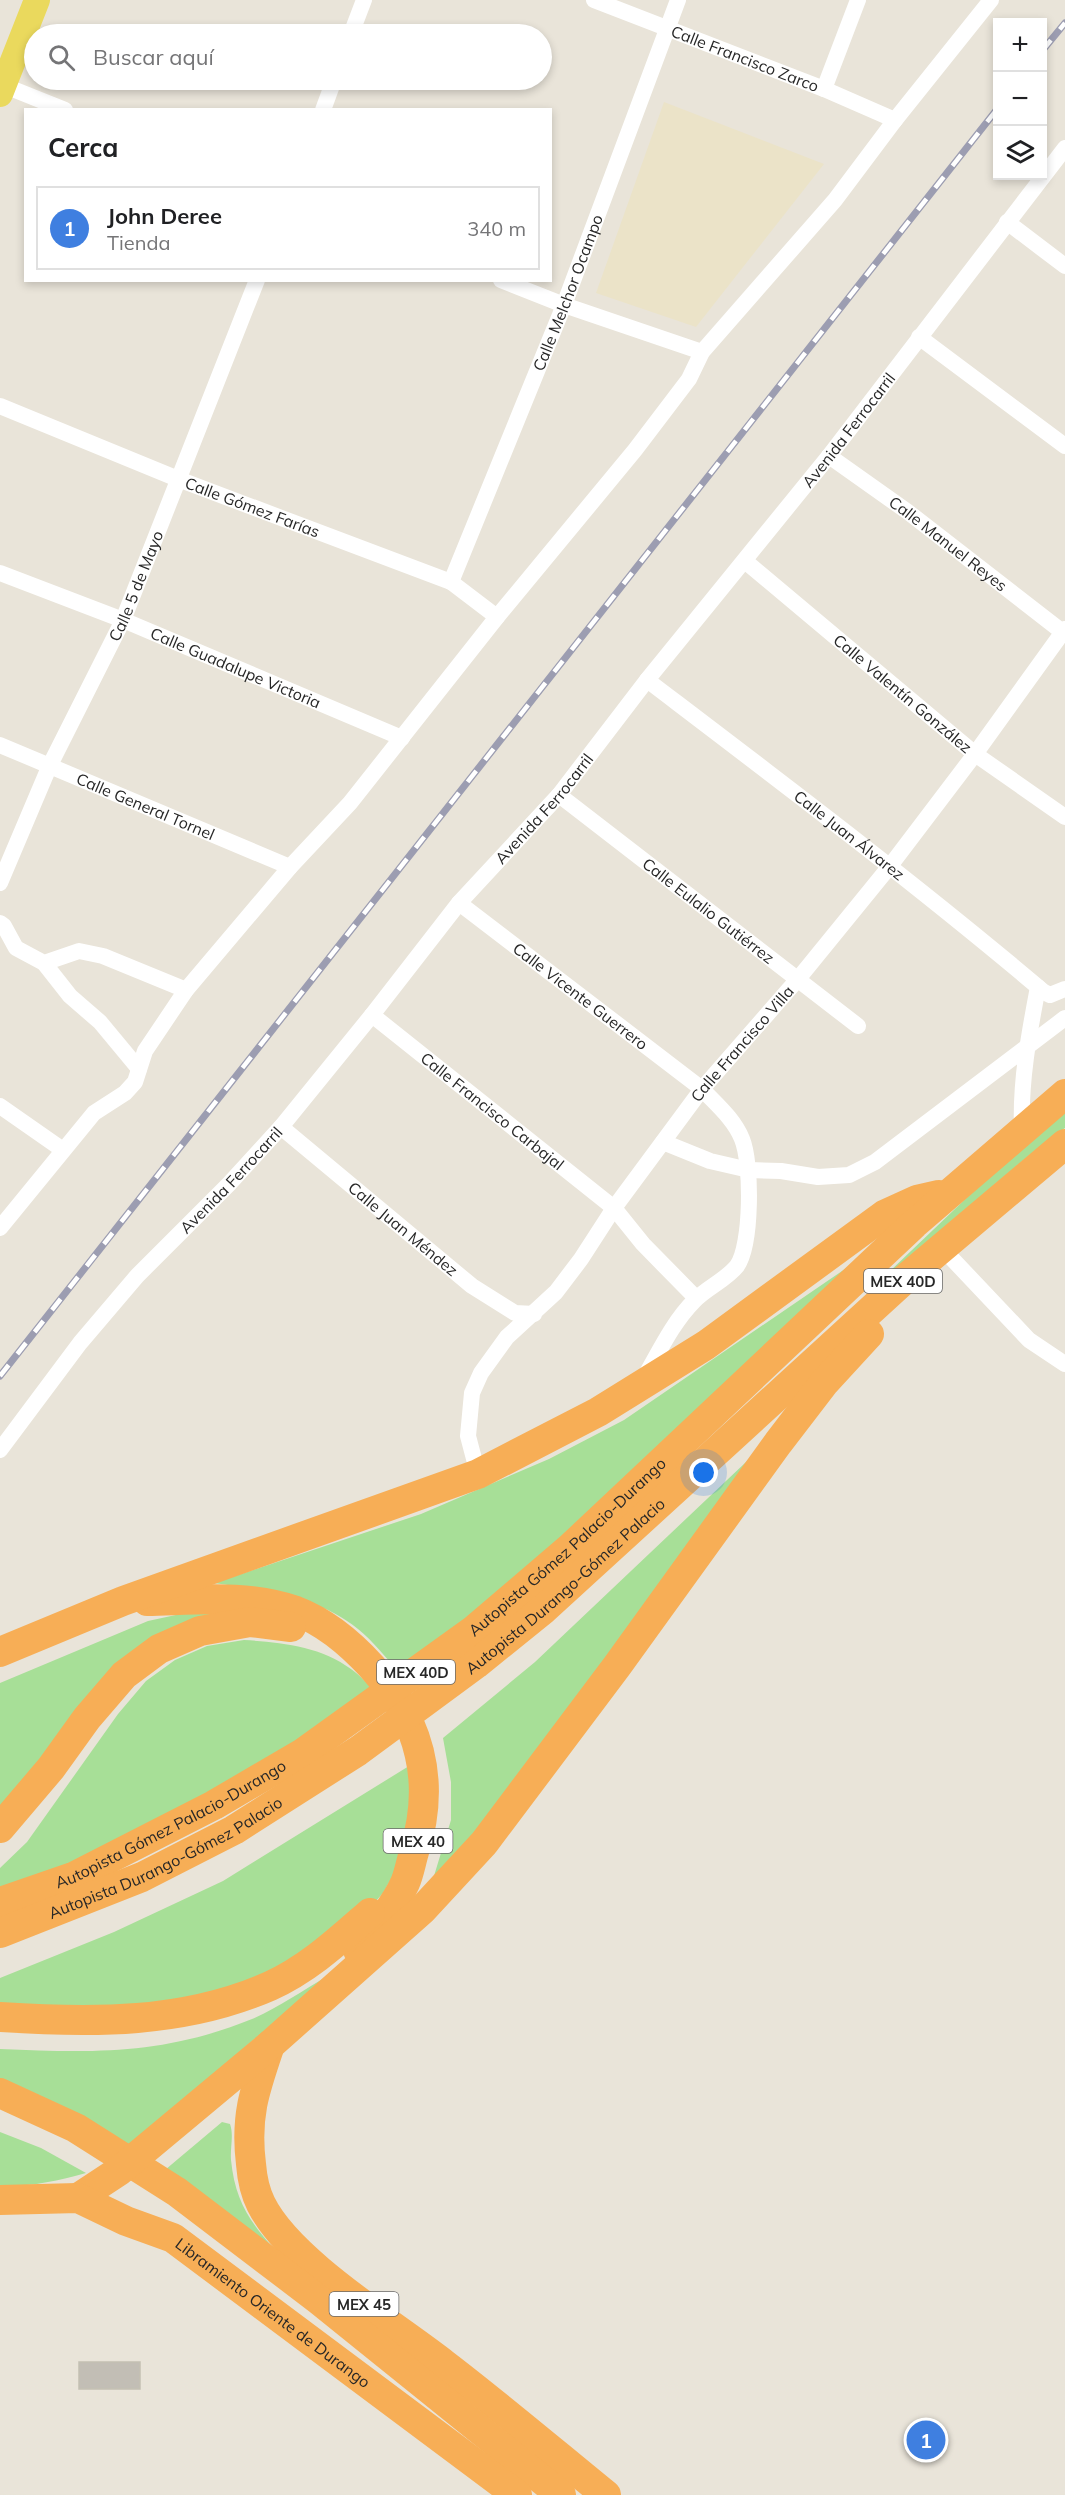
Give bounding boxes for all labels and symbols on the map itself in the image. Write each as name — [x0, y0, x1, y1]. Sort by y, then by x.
street label: Calle Francisco Zarco — [668, 21, 822, 96]
street label: Calle Melchor Ocampo — [528, 212, 607, 374]
street label: Avenida Ferrocarril — [798, 369, 899, 491]
street label: Calle Gómez Farías — [182, 473, 323, 542]
street label: Calle Manuel Reyes — [885, 492, 1011, 596]
street label: Calle 5 de Mayo — [104, 528, 167, 645]
street label: Calle Guadalupe Victoria — [148, 623, 324, 712]
street label: Calle Valentín González — [830, 630, 976, 757]
street label: Avenida Ferrocarril — [490, 749, 597, 868]
street label: Calle General Tornel — [74, 768, 218, 844]
street label: Calle Juan Álvarez — [790, 786, 909, 884]
street label: Calle Eulalio Gutiérrez — [639, 853, 779, 968]
street label: Calle Vicente Guerrero — [509, 938, 652, 1054]
street label: Calle Francisco Villa — [686, 981, 798, 1106]
street label: Calle Francisco Carbajal — [417, 1048, 568, 1174]
street label: Avenida Ferrocarril — [176, 1122, 286, 1237]
street label: Calle Juan Méndez — [344, 1177, 462, 1280]
road number: MEX 40D — [864, 1269, 942, 1293]
street label: Autopista Gómez Palacio-Durango — [464, 1453, 670, 1640]
your location — [689, 1458, 718, 1487]
street label: Autopista Durango-Gómez Palacio — [461, 1494, 669, 1678]
road number: MEX 40D — [377, 1660, 455, 1684]
street label: Autopista Gómez Palacio-Durango — [52, 1755, 290, 1892]
street label: Autopista Durango-Gómez Palacio — [46, 1792, 286, 1923]
road number: MEX 40 — [384, 1829, 452, 1853]
street label: Libramiento Oriente de Durango — [172, 2233, 374, 2392]
road number: MEX 45 — [330, 2292, 398, 2316]
pin: 1 — [906, 2418, 946, 2462]

